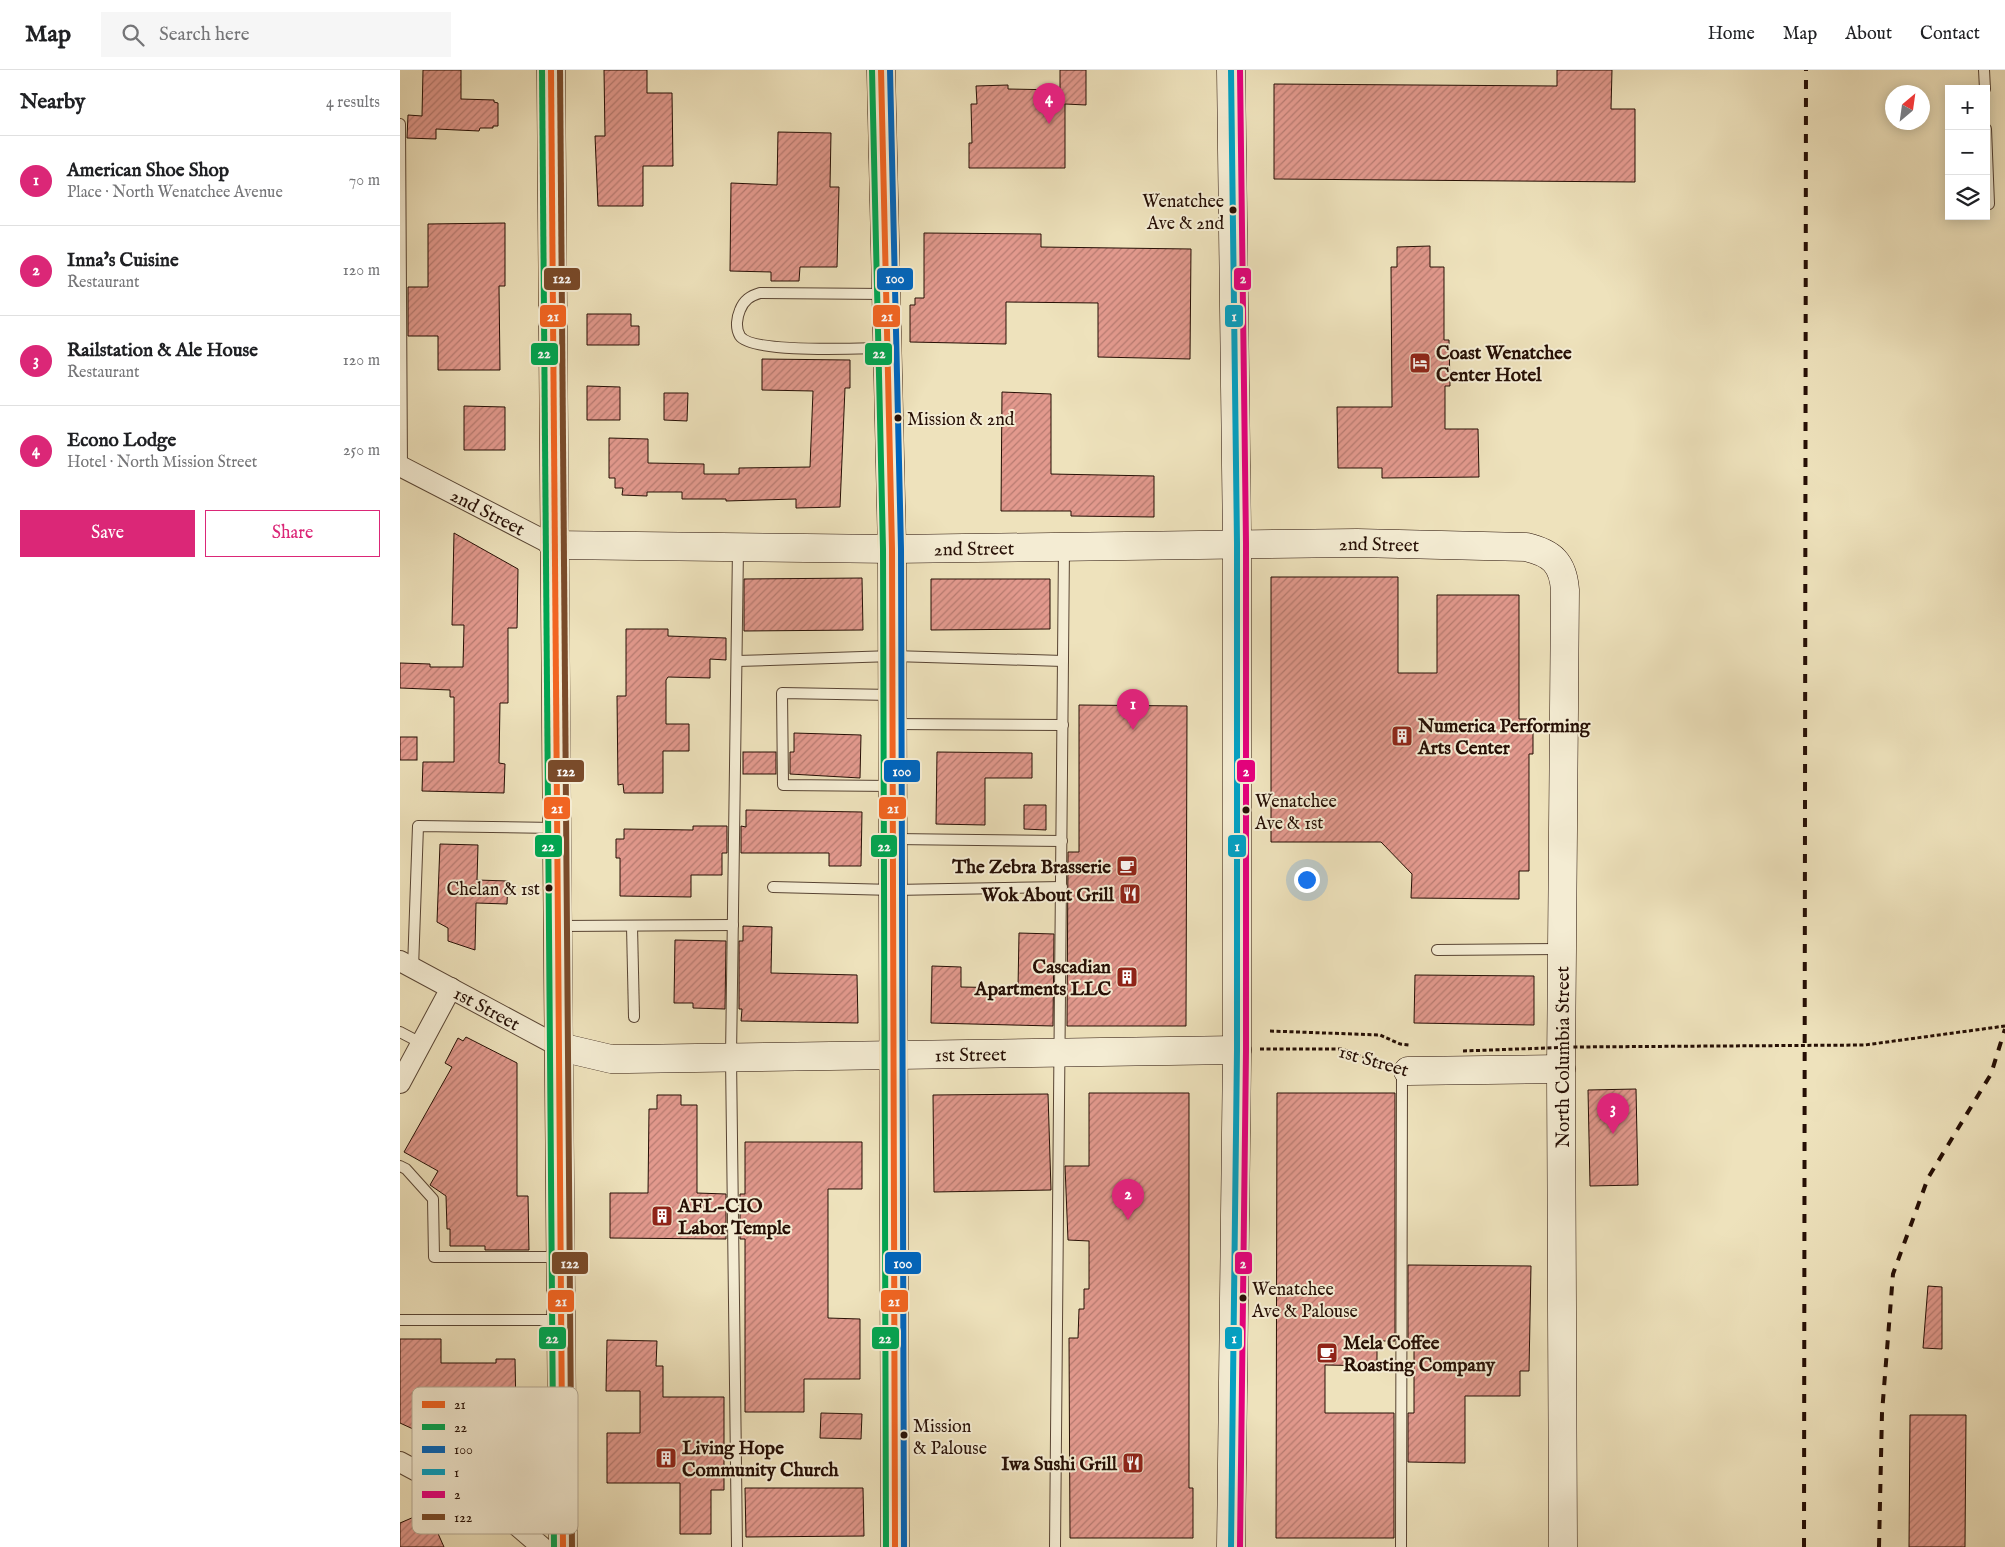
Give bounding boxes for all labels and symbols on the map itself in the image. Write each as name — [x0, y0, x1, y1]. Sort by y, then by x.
pin: 4 — [1033, 83, 1065, 124]
north arrow — [1885, 85, 1930, 130]
place label: Wenatchee Ave & 2nd — [1142, 191, 1224, 236]
marker: Wenatchee Ave & 2nd — [1228, 205, 1238, 215]
line badge: 122 — [543, 267, 581, 291]
line badge: 100 — [876, 267, 914, 291]
line badge: 2 — [1233, 267, 1252, 291]
text: 122 — [553, 270, 572, 288]
text: 100 — [886, 270, 905, 288]
text: 2 — [1240, 270, 1247, 288]
line badge: 21 — [539, 304, 567, 328]
line badge: 21 — [872, 304, 901, 328]
line badge: 1 — [1224, 304, 1244, 328]
text: 21 — [547, 308, 559, 326]
text: 21 — [881, 308, 893, 326]
text: 1 — [1231, 308, 1237, 326]
line badge: 22 — [530, 342, 559, 366]
line badge: 22 — [864, 342, 893, 366]
place label: Coast Wenatchee Center Hotel — [1436, 342, 1572, 388]
text: 22 — [537, 345, 551, 363]
text: 22 — [872, 345, 886, 363]
hotel icon: Coast Wenatchee Center Hotel — [1408, 351, 1432, 375]
place label: Mission & 2nd — [907, 409, 1015, 432]
marker: Mission & 2nd — [893, 413, 903, 423]
street label: 2nd Street — [446, 484, 529, 543]
street label: 2nd Street — [1339, 533, 1420, 558]
street label: 2nd Street — [934, 537, 1015, 562]
pin: 1 — [1117, 689, 1149, 730]
place label: Numerica Performing Arts Center — [1417, 715, 1591, 761]
building icon: Numerica Performing Arts Center — [1390, 724, 1414, 748]
line badge: 122 — [547, 759, 585, 783]
line badge: 100 — [883, 759, 921, 783]
line badge: 2 — [1236, 759, 1256, 783]
text: 122 — [557, 763, 576, 781]
text: 100 — [893, 763, 912, 781]
text: 2 — [1243, 763, 1250, 781]
place label: Wenatchee Ave & 1st — [1254, 791, 1337, 836]
line badge: 21 — [543, 796, 571, 820]
line badge: 21 — [878, 796, 907, 820]
text: 21 — [551, 800, 563, 818]
text: 21 — [887, 800, 899, 818]
marker: Wenatchee Ave & 1st — [1241, 805, 1251, 815]
line badge: 22 — [534, 834, 563, 858]
line badge: 22 — [870, 834, 898, 858]
line badge: 1 — [1227, 834, 1247, 858]
text: 22 — [541, 838, 555, 856]
text: 22 — [877, 838, 891, 856]
text: 1 — [1234, 838, 1240, 856]
cafe icon: The Zebra Brasserie — [1115, 854, 1139, 878]
place label: The Zebra Brasserie — [951, 856, 1111, 880]
your location — [1294, 867, 1320, 893]
place label: Chelan & 1st — [446, 879, 540, 902]
restaurant icon: Wok About Grill — [1118, 882, 1142, 906]
marker: Chelan & 1st — [544, 883, 554, 893]
place label: Wok About Grill — [980, 884, 1115, 908]
place label: Cascadian Apartments LLC — [974, 956, 1111, 1002]
building icon: Cascadian Apartments LLC — [1115, 965, 1139, 989]
street label: North Columbia Street — [1552, 966, 1576, 1148]
street label: 1st Street — [449, 982, 524, 1037]
street label: 1st Street — [1336, 1041, 1412, 1083]
street label: 1st Street — [935, 1043, 1007, 1068]
pin: 3 — [1597, 1093, 1629, 1134]
pin: 2 — [1112, 1179, 1144, 1220]
place label: AFL-CIO Labor Temple — [677, 1195, 791, 1241]
building icon: AFL-CIO Labor Temple — [650, 1204, 674, 1228]
line badge: 122 — [551, 1251, 589, 1275]
line badge: 100 — [884, 1251, 922, 1275]
line badge: 2 — [1234, 1251, 1253, 1275]
text: 122 — [561, 1255, 580, 1273]
text: 100 — [894, 1255, 913, 1273]
text: 2 — [1240, 1255, 1247, 1273]
place label: Wenatchee Ave & Palouse — [1251, 1279, 1358, 1324]
line badge: 21 — [547, 1289, 575, 1313]
line badge: 21 — [880, 1289, 909, 1313]
text: 21 — [555, 1293, 567, 1311]
text: 21 — [888, 1293, 900, 1311]
marker: Wenatchee Ave & Palouse — [1238, 1293, 1248, 1303]
line badge: 22 — [538, 1326, 567, 1350]
line badge: 22 — [871, 1326, 900, 1350]
line badge: 1 — [1224, 1326, 1243, 1350]
text: 22 — [545, 1330, 559, 1348]
text: 22 — [878, 1330, 892, 1348]
text: 1 — [1231, 1330, 1237, 1348]
place label: Mela Coffee Roasting Company — [1343, 1332, 1496, 1378]
cafe icon: Mela Coffee Roasting Company — [1315, 1341, 1339, 1365]
legend — [412, 1387, 578, 1534]
text: 21 — [454, 1396, 466, 1414]
place label: Mission & Palouse — [913, 1416, 987, 1461]
text: 22 — [454, 1419, 468, 1437]
marker: Mission & Palouse — [899, 1430, 909, 1440]
place label: Living Hope Community Church — [682, 1437, 840, 1483]
text: 100 — [454, 1441, 473, 1459]
building icon: Living Hope Community Church — [654, 1446, 678, 1470]
restaurant icon: Iwa Sushi Grill — [1121, 1451, 1145, 1475]
place label: Iwa Sushi Grill — [1001, 1453, 1118, 1477]
text: 1 — [454, 1464, 459, 1482]
text: 2 — [454, 1486, 461, 1504]
text: 122 — [454, 1509, 473, 1527]

